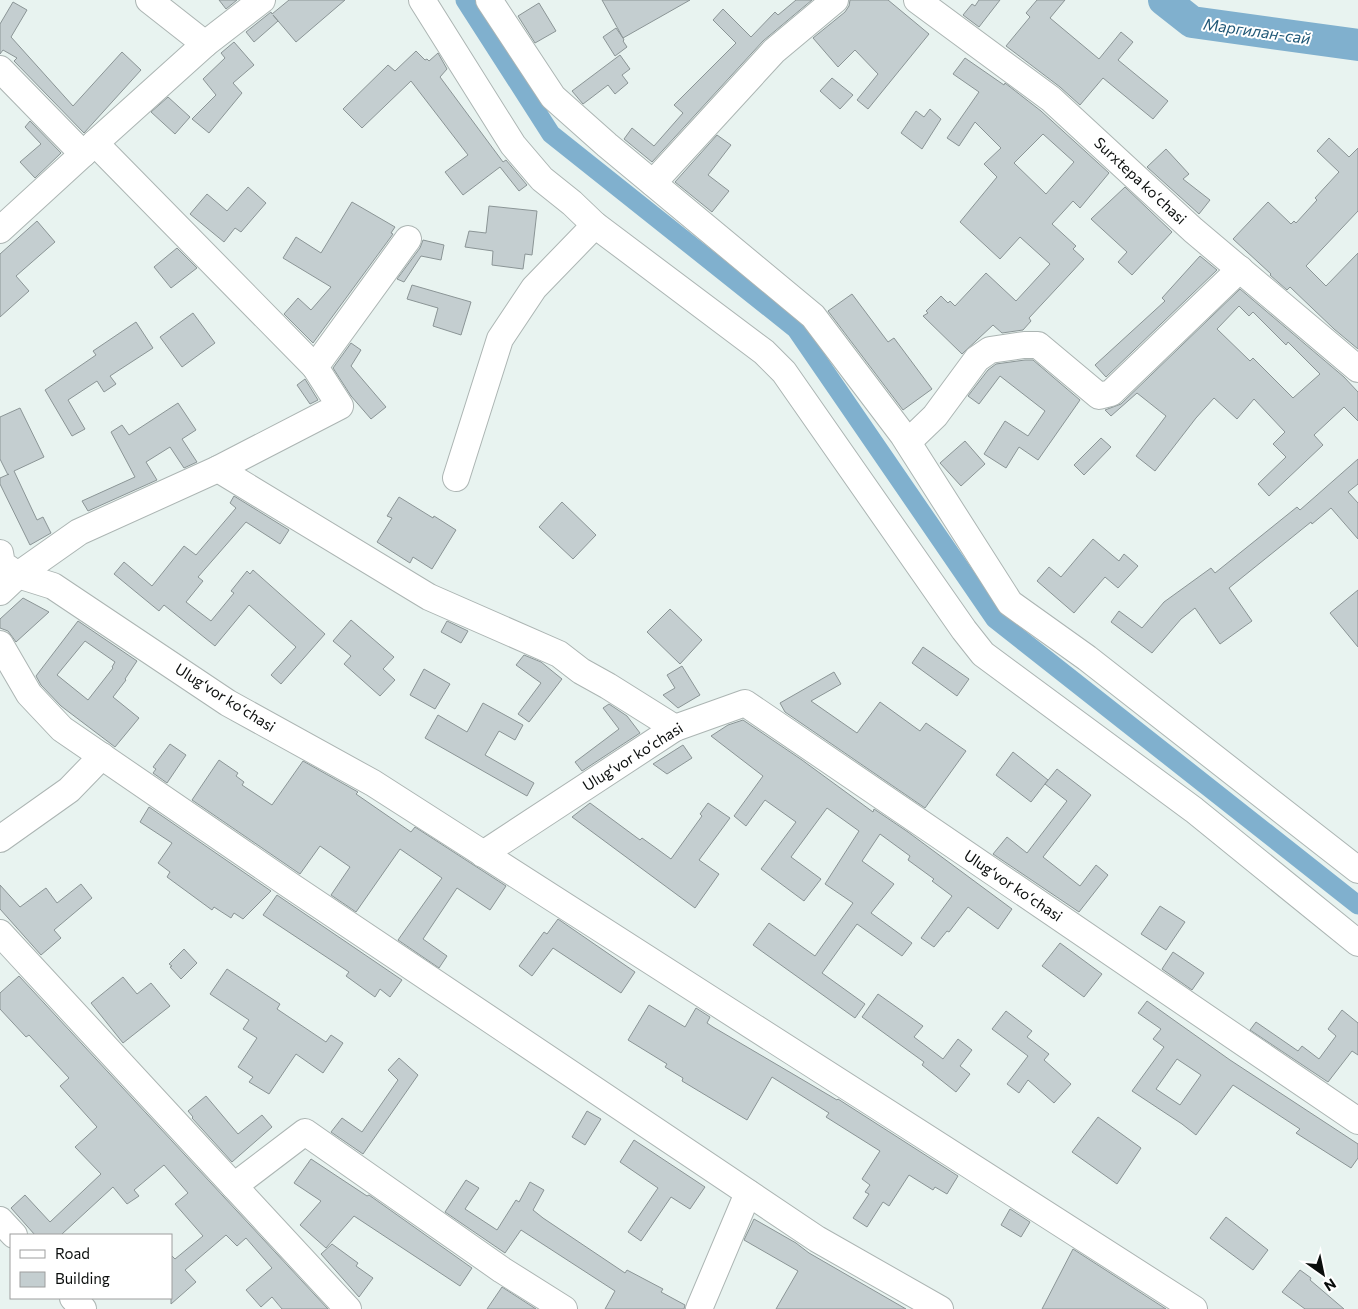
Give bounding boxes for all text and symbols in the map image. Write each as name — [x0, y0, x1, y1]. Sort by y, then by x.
water label: Маргилан-сай — [1202, 14, 1312, 47]
street label: Surxtepa koʻchasi — [1091, 133, 1190, 228]
street label: Ulugʻvor koʻchasi — [172, 659, 279, 735]
street label: Ulugʻvor koʻchasi — [579, 718, 686, 794]
street label: Ulugʻvor koʻchasi — [961, 846, 1066, 925]
legend — [10, 1234, 172, 1299]
text: Road — [55, 1244, 90, 1262]
north arrow — [1298, 1249, 1348, 1299]
text: Building — [55, 1269, 110, 1287]
text: N — [1321, 1275, 1339, 1295]

